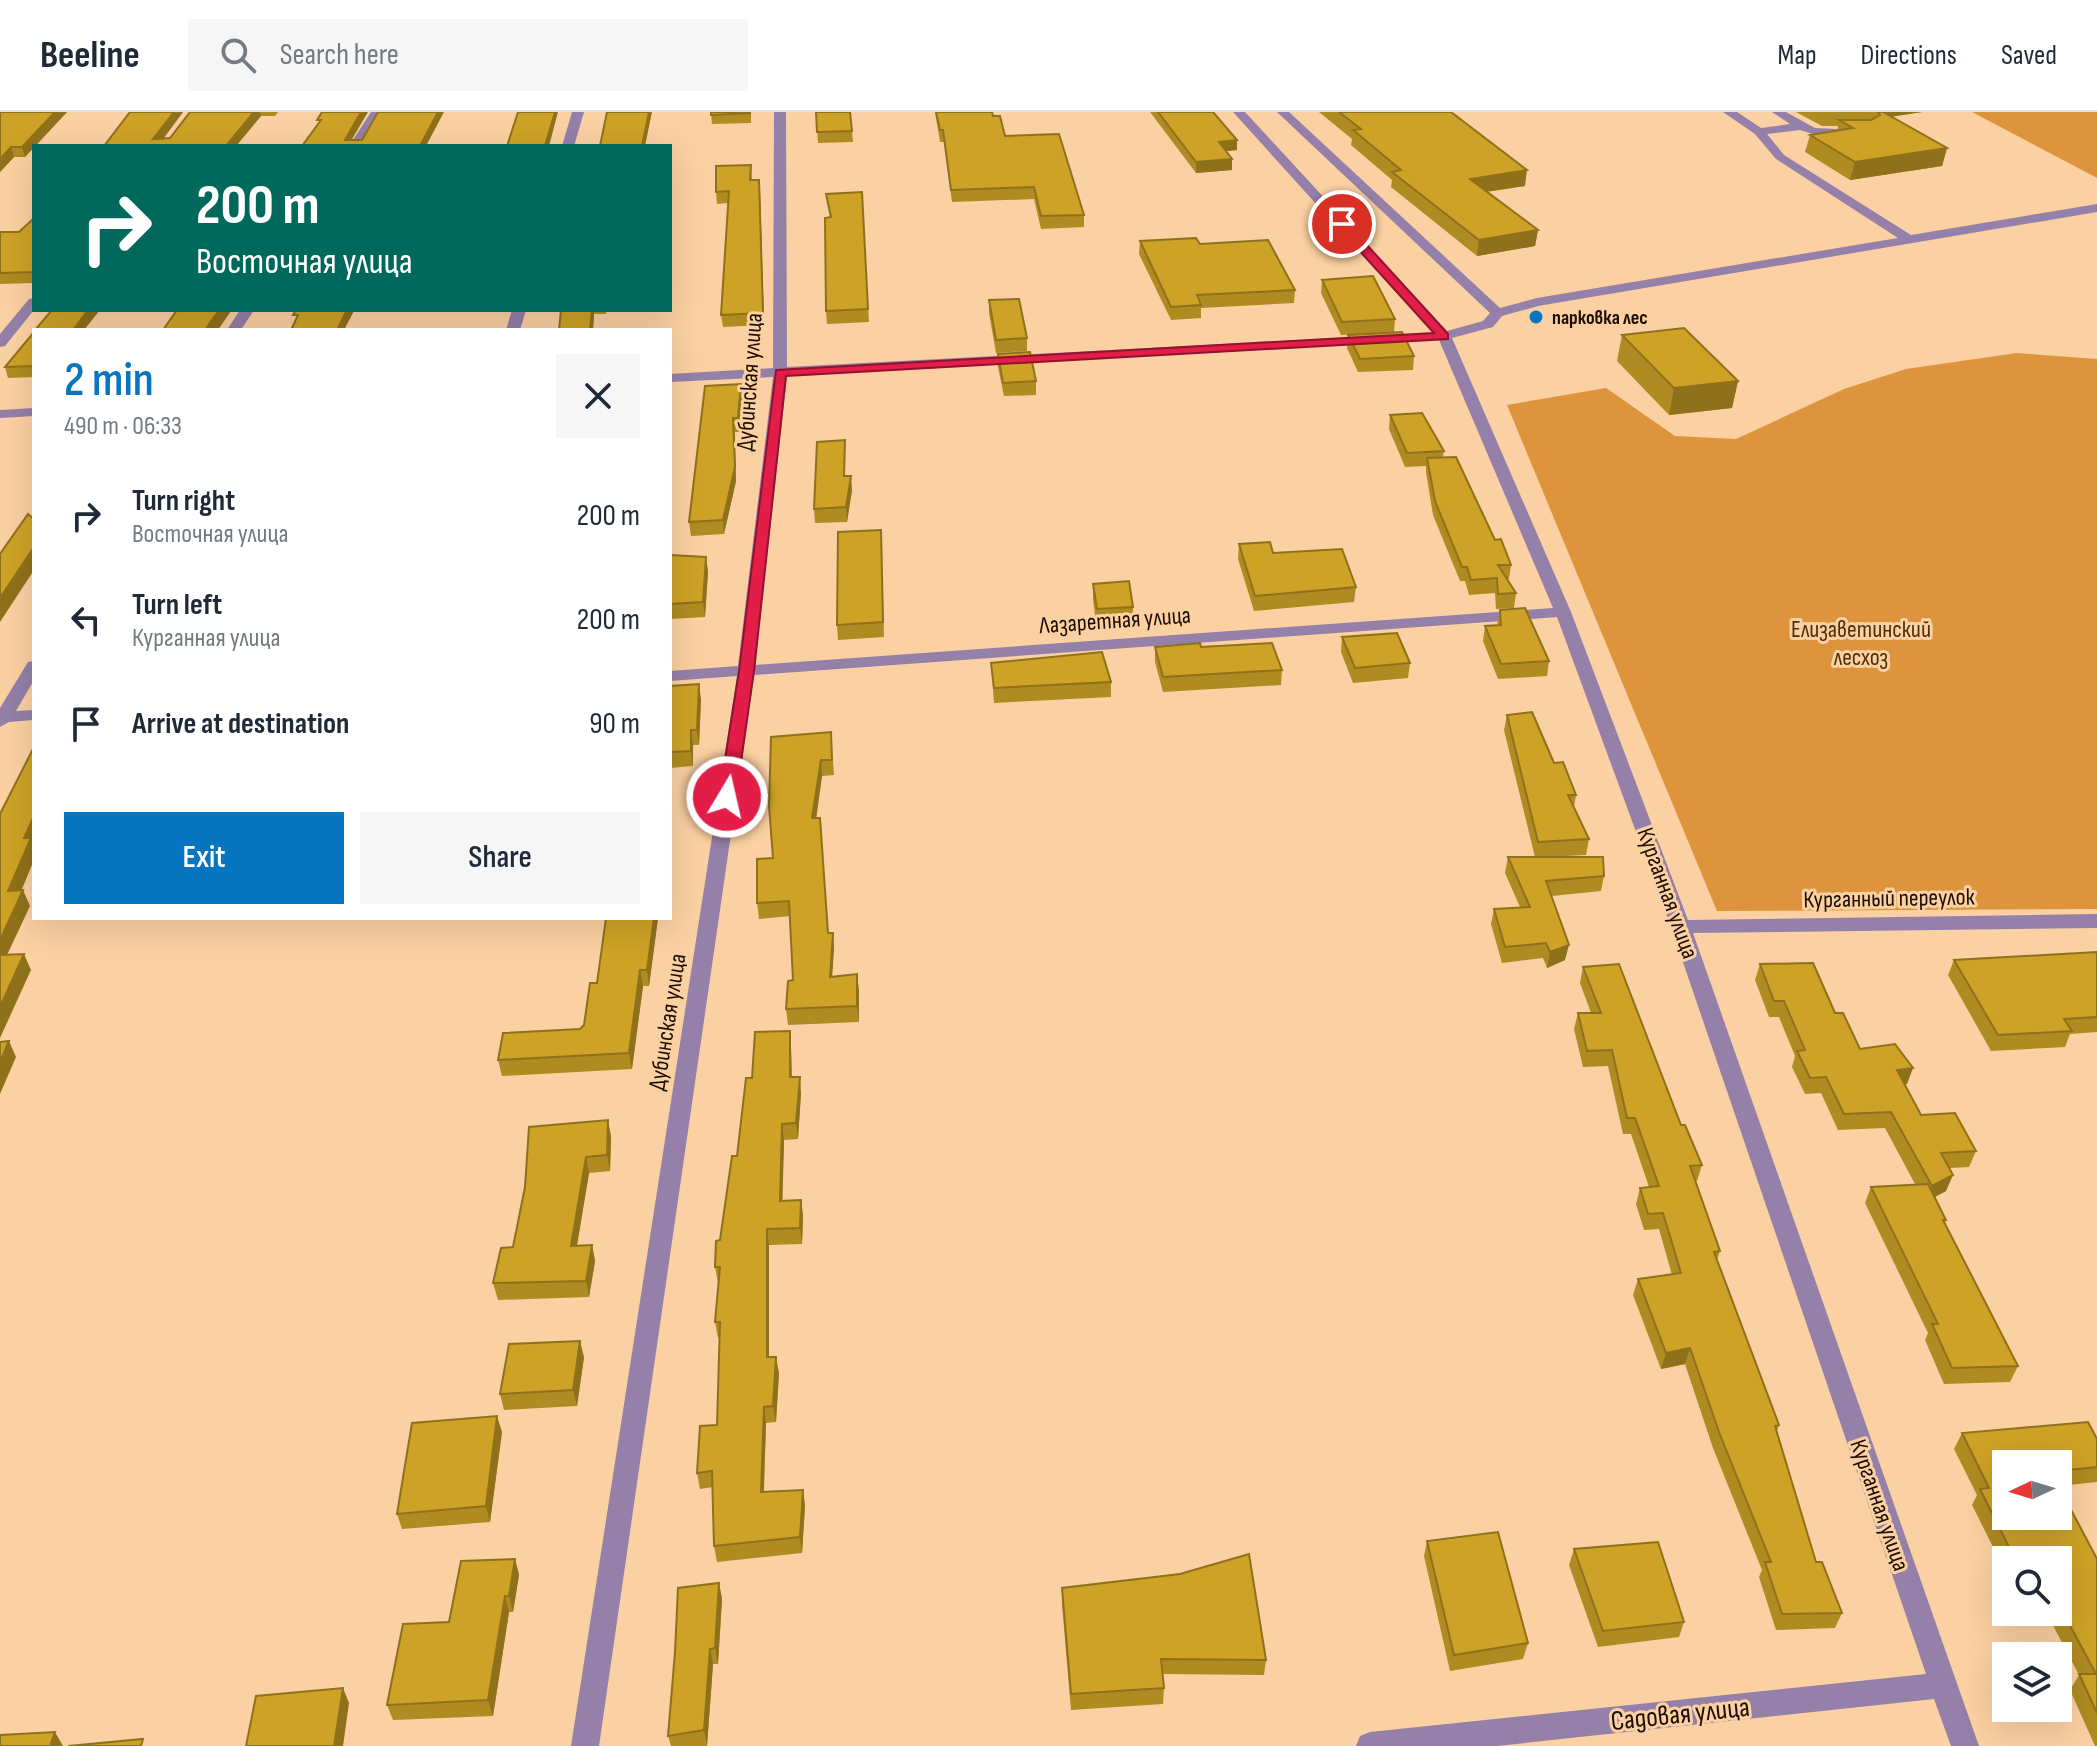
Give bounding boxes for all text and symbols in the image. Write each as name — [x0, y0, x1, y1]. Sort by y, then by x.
search box — [188, 19, 748, 91]
text: Beeline — [40, 33, 140, 78]
icon: search — [216, 33, 260, 77]
text: Search here — [280, 37, 399, 73]
text: Map — [1778, 39, 1817, 72]
text: Directions — [1861, 39, 1957, 72]
text: Saved — [2001, 39, 2057, 72]
text: 200 m — [196, 173, 320, 240]
icon: right — [64, 176, 168, 280]
pin — [1308, 190, 1376, 258]
icon: arrive — [1320, 202, 1364, 246]
text: Восточная улица — [196, 241, 413, 284]
place label: парковка лес — [1552, 306, 1648, 330]
marker: парковка лес — [1527, 308, 1545, 326]
street label: Дубинская улица — [730, 312, 769, 452]
text: 2 min — [64, 352, 154, 409]
button: close — [556, 354, 640, 438]
text: 490 m · 06:33 — [64, 411, 182, 442]
text: Turn right — [132, 483, 235, 519]
icon: right — [64, 494, 108, 538]
text: 200 m — [577, 498, 640, 534]
text: Восточная улица — [132, 519, 288, 550]
text: Turn left — [132, 587, 222, 623]
icon: left — [64, 598, 108, 642]
street label: Лазаретная улица — [1037, 601, 1192, 640]
text: 200 m — [577, 602, 640, 638]
park label: Елизаветинский лесхоз — [1791, 615, 1931, 672]
text: Курганная улица — [132, 623, 281, 654]
icon: arrive — [64, 702, 108, 746]
text: Arrive at destination — [132, 706, 349, 742]
text: 90 m — [589, 706, 640, 742]
position arrow — [685, 755, 769, 839]
button: Exit — [64, 812, 344, 904]
button: Share — [360, 812, 640, 904]
street label: Курганная улица — [1630, 824, 1705, 963]
street label: Курганный переулок — [1803, 882, 1976, 914]
street label: Дубинская улица — [642, 952, 693, 1093]
street label: Курганная улица — [1844, 1436, 1916, 1575]
north arrow — [1992, 1450, 2072, 1530]
map controls — [1992, 1450, 2072, 1722]
button: search — [1992, 1546, 2072, 1626]
button: layers — [1992, 1642, 2072, 1722]
street label: Садовая улица — [1609, 1691, 1751, 1738]

